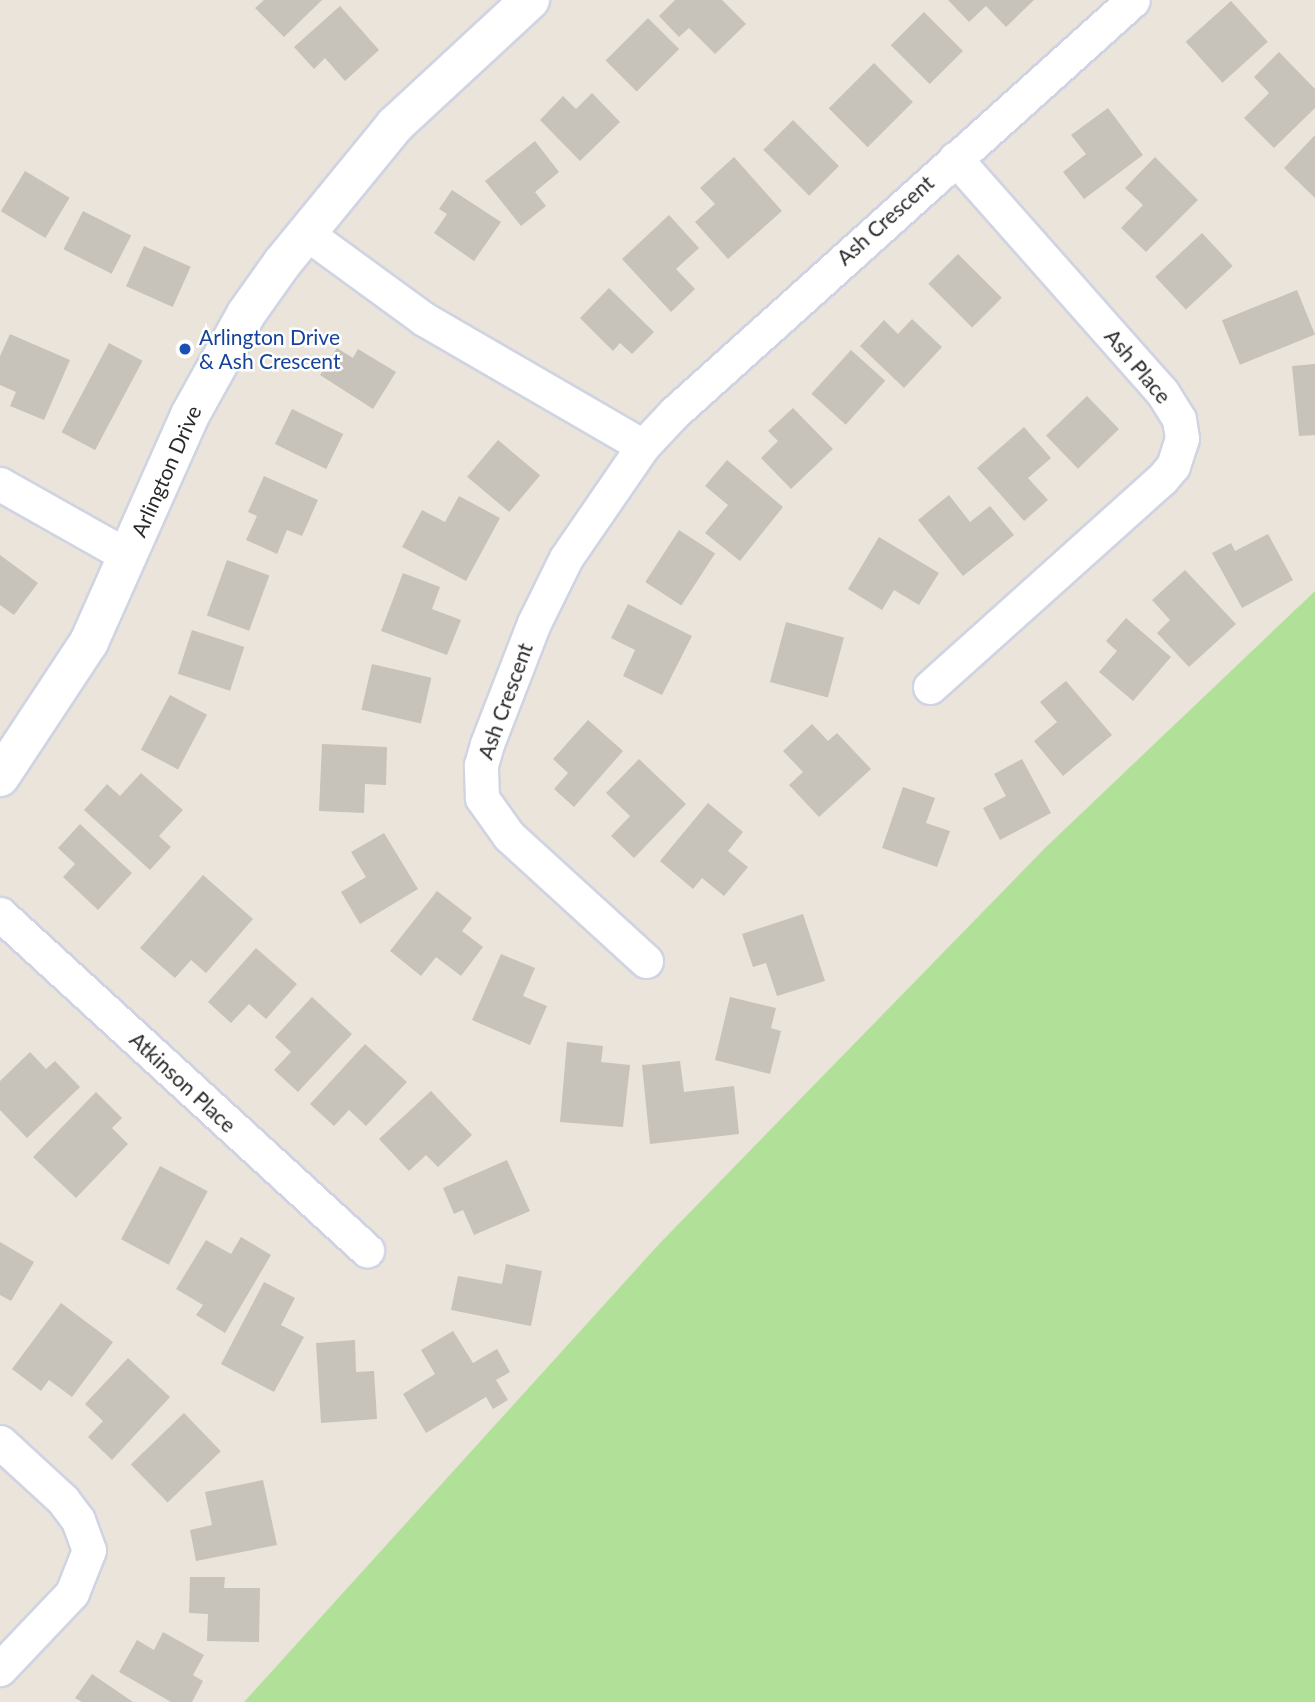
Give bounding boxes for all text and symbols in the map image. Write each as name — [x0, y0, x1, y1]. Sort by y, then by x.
street label: Ash Crescent — [831, 170, 939, 270]
place label: Arlington Drive & Ash Crescent — [199, 324, 341, 374]
street label: Ash Place — [1100, 324, 1176, 408]
marker: Arlington Drive & Ash Crescent — [177, 341, 193, 357]
street label: Arlington Drive — [126, 401, 206, 541]
street label: Ash Crescent — [472, 639, 538, 763]
street label: Atkinson Place — [125, 1027, 241, 1137]

